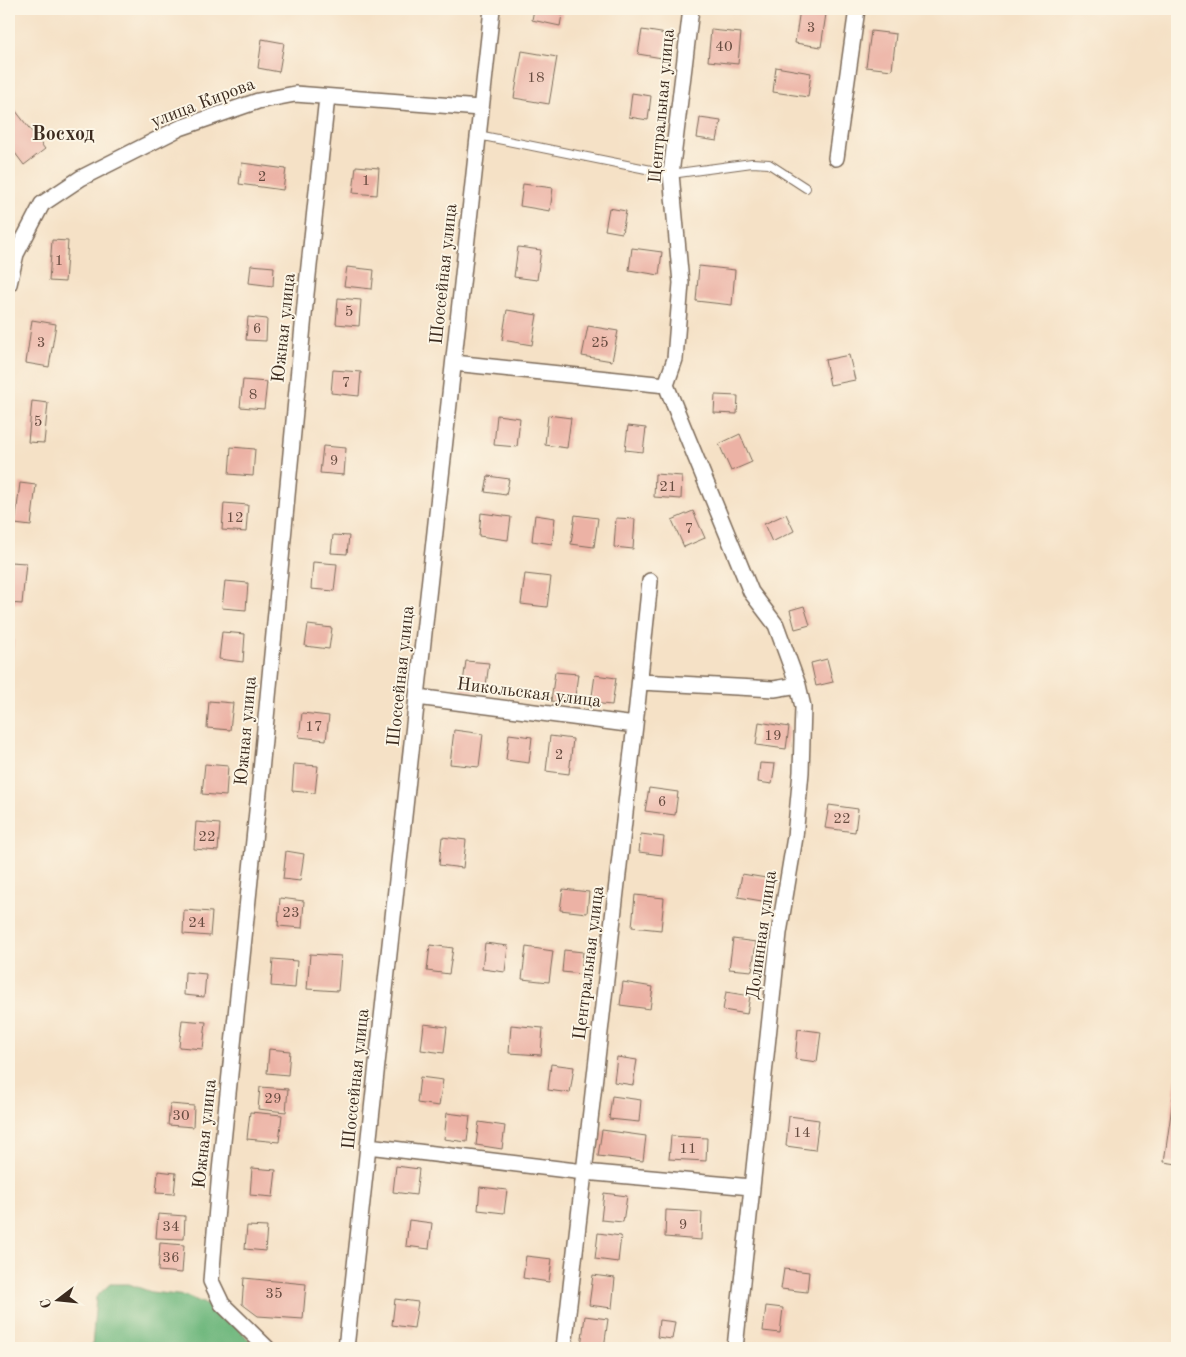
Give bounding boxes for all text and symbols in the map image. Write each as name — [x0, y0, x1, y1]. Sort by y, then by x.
house number: 3 — [807, 21, 815, 36]
street label: Центральная улица — [646, 28, 678, 184]
house number: 40 — [715, 40, 733, 55]
house number: 18 — [527, 71, 545, 86]
street label: улица Кирова — [149, 75, 258, 131]
district label: Восход — [32, 125, 95, 145]
house number: 2 — [258, 170, 266, 185]
house number: 1 — [362, 174, 370, 189]
street label: Шоссейная улица — [428, 203, 460, 345]
house number: 1 — [55, 254, 63, 269]
street label: Южная улица — [269, 272, 299, 384]
house number: 5 — [345, 305, 353, 320]
house number: 6 — [253, 322, 261, 337]
house number: 3 — [37, 336, 45, 351]
house number: 25 — [591, 336, 609, 351]
house number: 7 — [342, 376, 350, 391]
house number: 8 — [249, 388, 257, 403]
house number: 5 — [34, 415, 42, 430]
house number: 9 — [330, 454, 338, 469]
house number: 21 — [659, 480, 677, 495]
house number: 12 — [226, 511, 244, 526]
house number: 7 — [685, 522, 693, 537]
street label: Шоссейная улица — [385, 605, 417, 747]
street label: Южная улица — [232, 675, 260, 787]
street label: Никольская улица — [456, 675, 602, 711]
house number: 17 — [305, 720, 323, 735]
house number: 19 — [764, 729, 782, 744]
house number: 2 — [555, 748, 563, 763]
house number: 6 — [658, 795, 666, 810]
house number: 22 — [833, 812, 851, 827]
house number: 22 — [198, 830, 216, 845]
street label: Долинная улица — [744, 869, 780, 1001]
street label: Центральная улица — [571, 885, 607, 1041]
house number: 23 — [282, 906, 300, 921]
house number: 24 — [188, 916, 206, 931]
street label: Шоссейная улица — [340, 1008, 372, 1150]
street label: Южная улица — [190, 1078, 220, 1190]
house number: 29 — [264, 1092, 282, 1107]
house number: 30 — [172, 1109, 190, 1124]
house number: 14 — [793, 1126, 811, 1141]
house number: 11 — [679, 1142, 697, 1157]
house number: 9 — [679, 1218, 687, 1233]
house number: 34 — [162, 1220, 180, 1235]
house number: 36 — [162, 1251, 180, 1266]
north arrow — [32, 1274, 82, 1324]
house number: 35 — [265, 1287, 283, 1302]
text: С — [38, 1297, 54, 1310]

